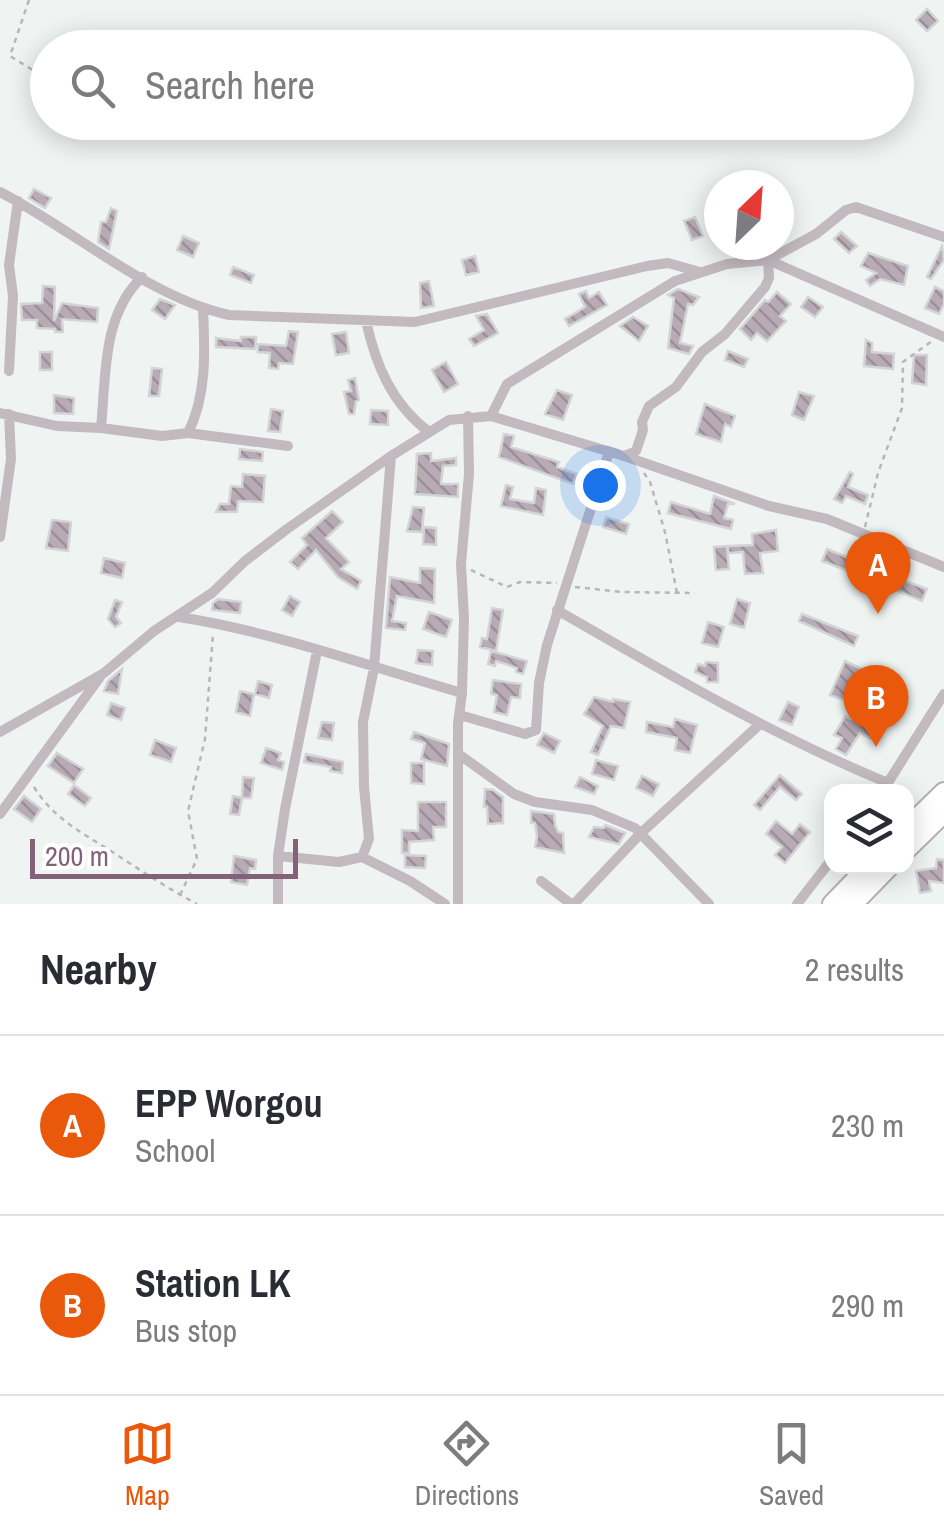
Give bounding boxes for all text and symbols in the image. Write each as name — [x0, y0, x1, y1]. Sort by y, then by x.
search box — [30, 30, 914, 140]
icon: search — [65, 58, 120, 113]
text: Search here — [145, 60, 315, 111]
north arrow — [704, 170, 794, 260]
your location — [575, 460, 626, 511]
pin: A — [846, 532, 910, 614]
pin: B — [844, 664, 908, 747]
map controls — [824, 784, 914, 874]
button: layers — [824, 784, 914, 874]
scale bar — [30, 834, 298, 878]
text: 200 m — [45, 837, 109, 875]
text: Nearby — [40, 941, 157, 997]
text: 2 results — [805, 948, 904, 991]
text: EPP Worgou — [135, 1078, 323, 1129]
text: A — [63, 1104, 82, 1147]
text: 230 m — [831, 1104, 904, 1147]
text: School — [135, 1129, 215, 1172]
text: Station LK — [135, 1258, 291, 1309]
text: B — [63, 1284, 82, 1327]
text: 290 m — [831, 1284, 904, 1327]
text: Bus stop — [135, 1309, 237, 1352]
tab: Map — [120, 1416, 175, 1514]
tab: Directions — [415, 1416, 519, 1514]
tab: Saved — [759, 1416, 824, 1514]

